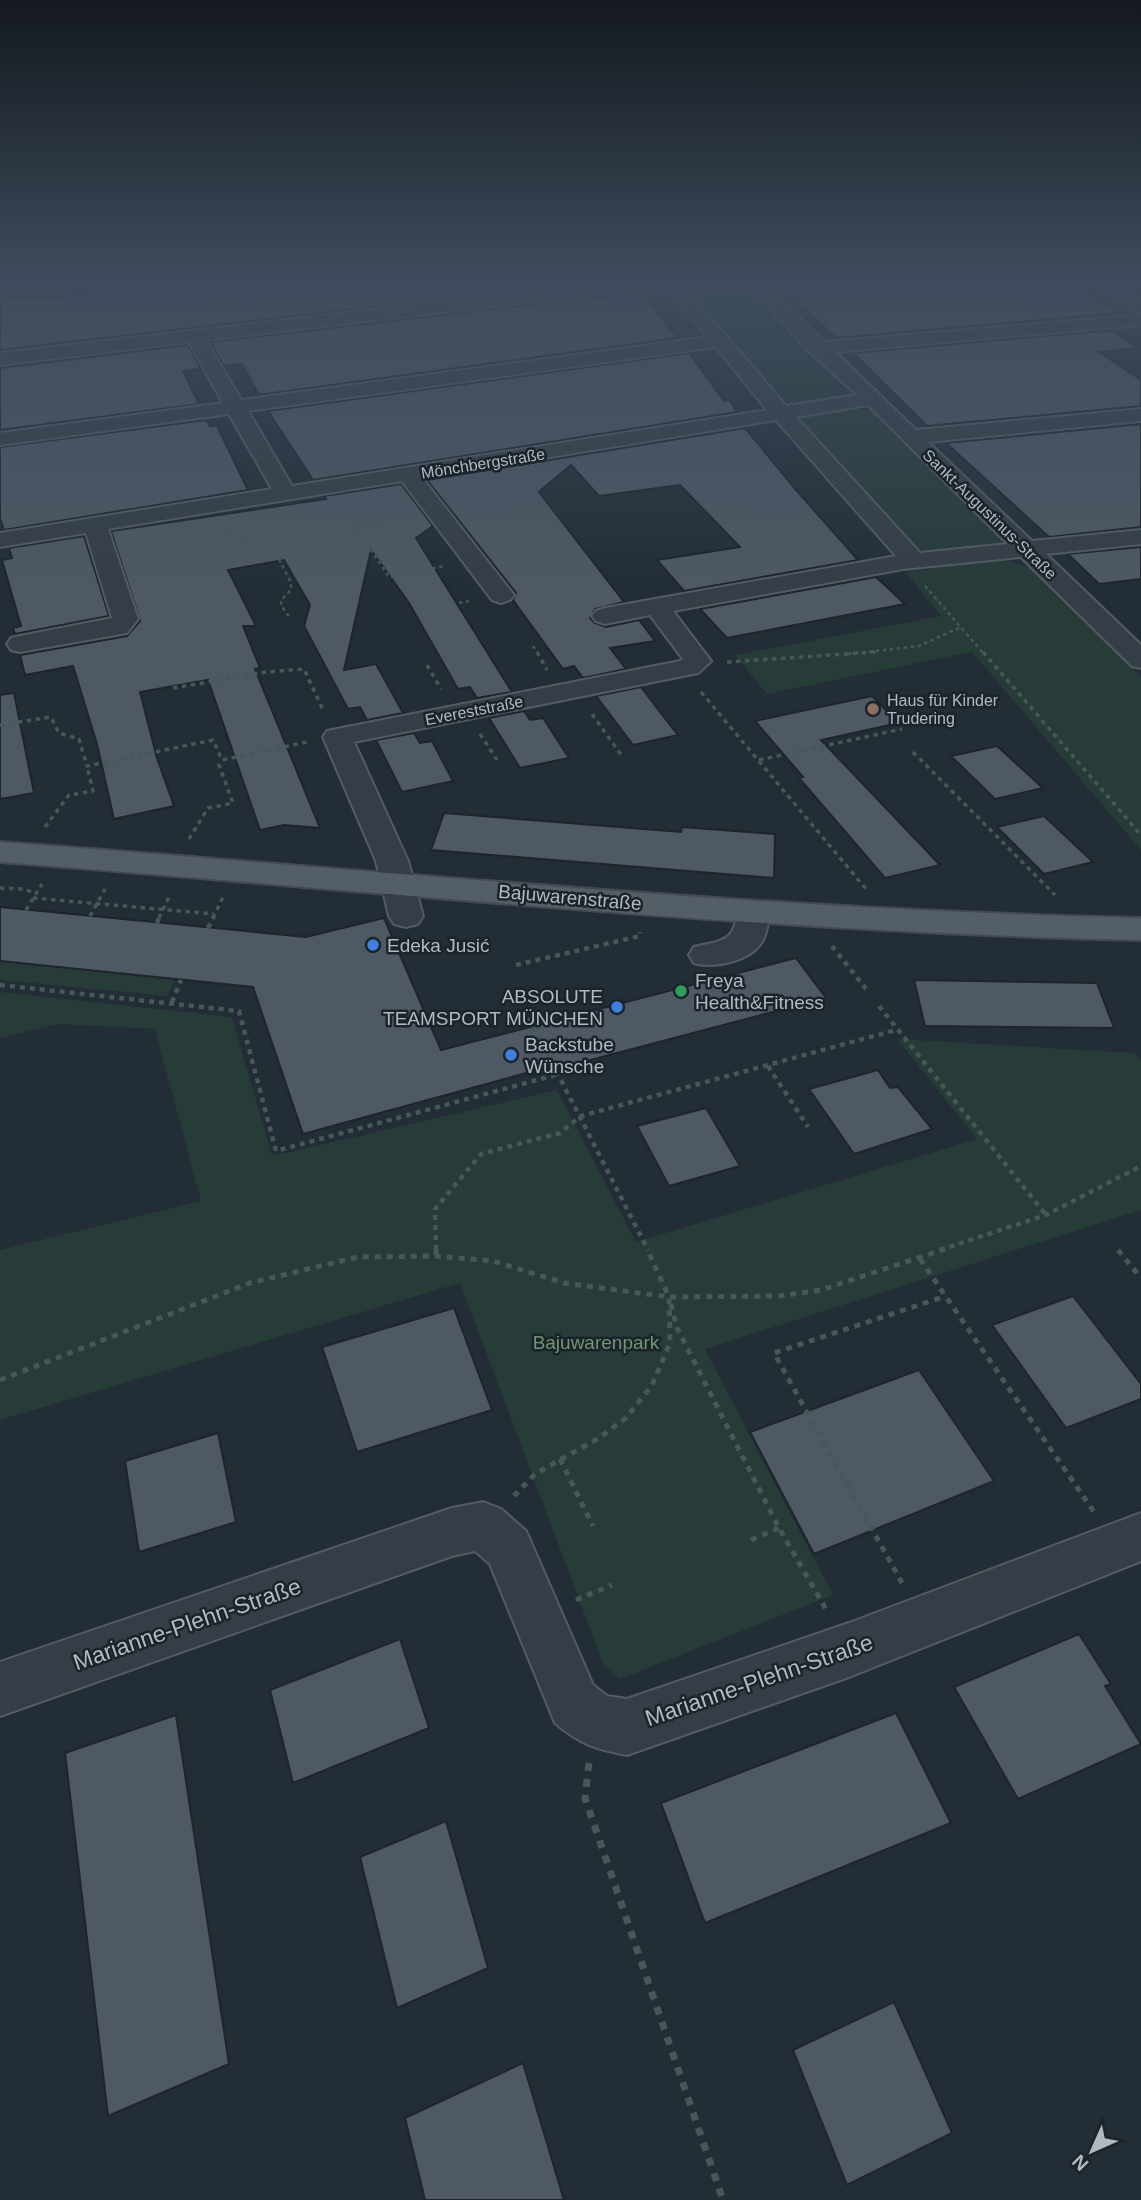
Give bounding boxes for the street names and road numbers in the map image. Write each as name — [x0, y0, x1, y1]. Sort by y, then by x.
street label: Mönchbergstraße — [420, 445, 546, 482]
street label: Sankt-Augustinus-Straße — [919, 446, 1060, 583]
street label: Evereststraße — [424, 693, 525, 728]
street label: Bajuwarenstraße — [498, 881, 642, 914]
street label: Marianne-Plehn-Straße — [70, 1573, 304, 1675]
street label: Marianne-Plehn-Straße — [642, 1629, 876, 1731]

